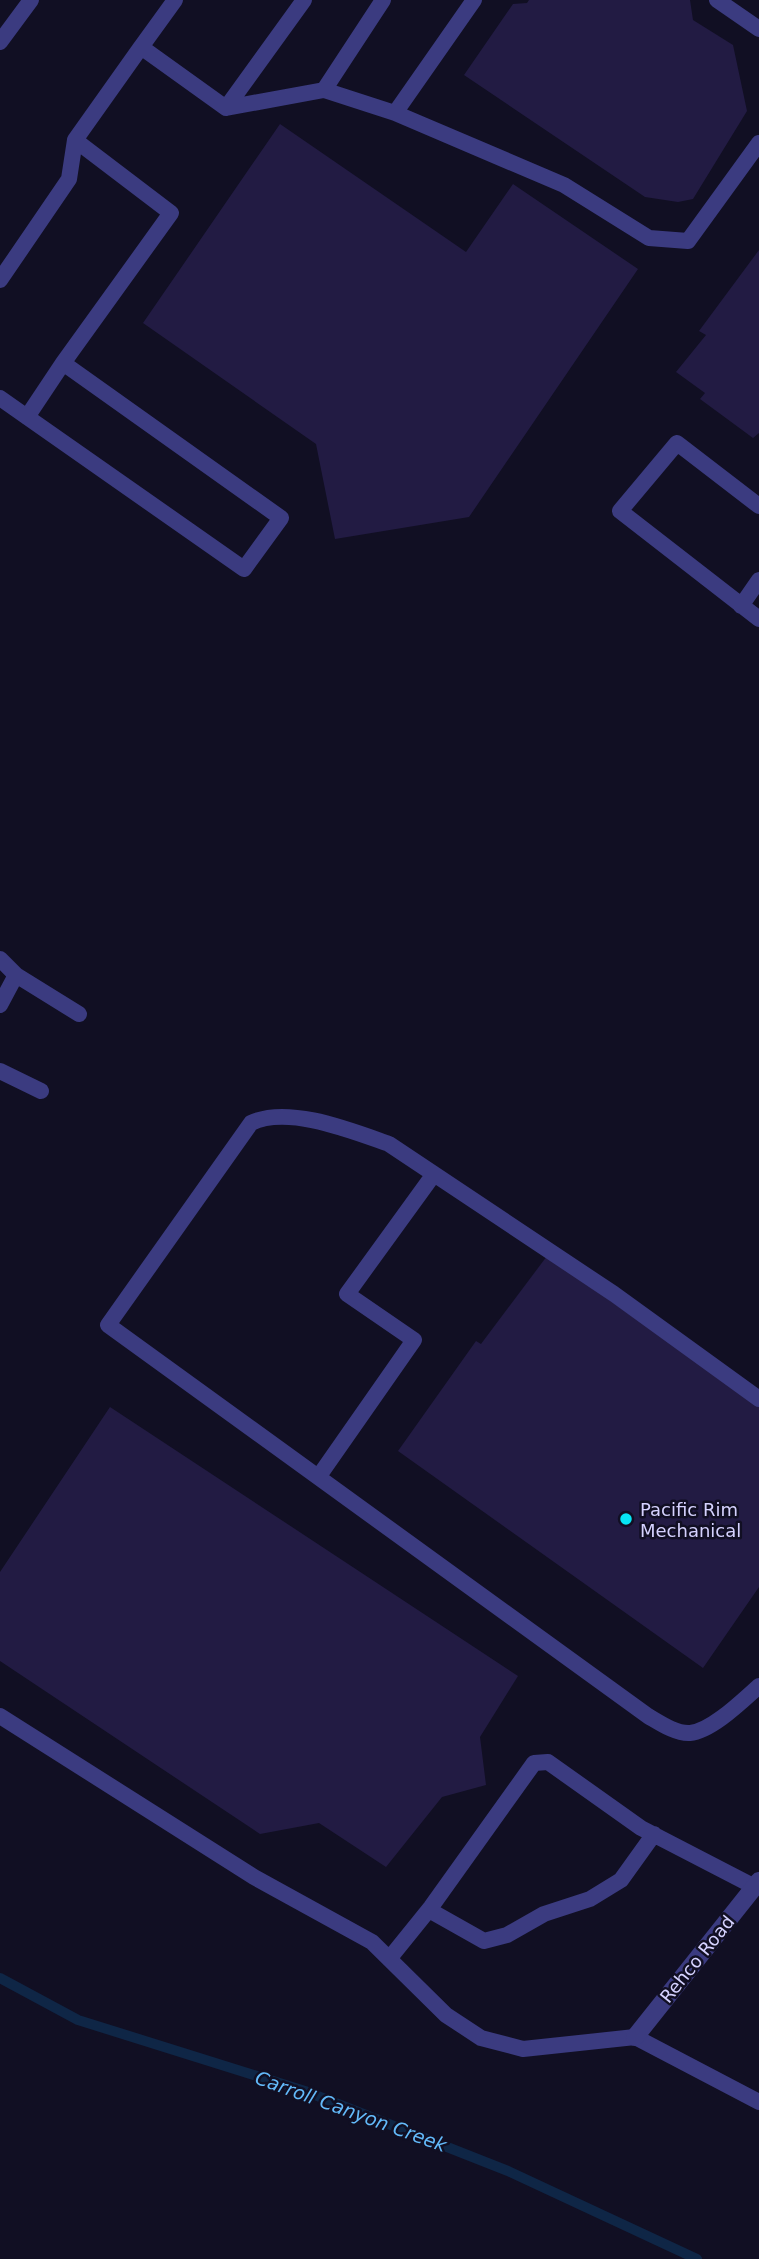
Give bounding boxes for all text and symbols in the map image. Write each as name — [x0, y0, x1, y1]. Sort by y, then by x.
place label: Pacific Rim Mechanical — [640, 1499, 741, 1541]
marker: Pacific Rim Mechanical — [618, 1511, 634, 1527]
street label: Rehco Road — [655, 1911, 739, 2007]
water label: Carroll Canyon Creek — [252, 2066, 451, 2156]

